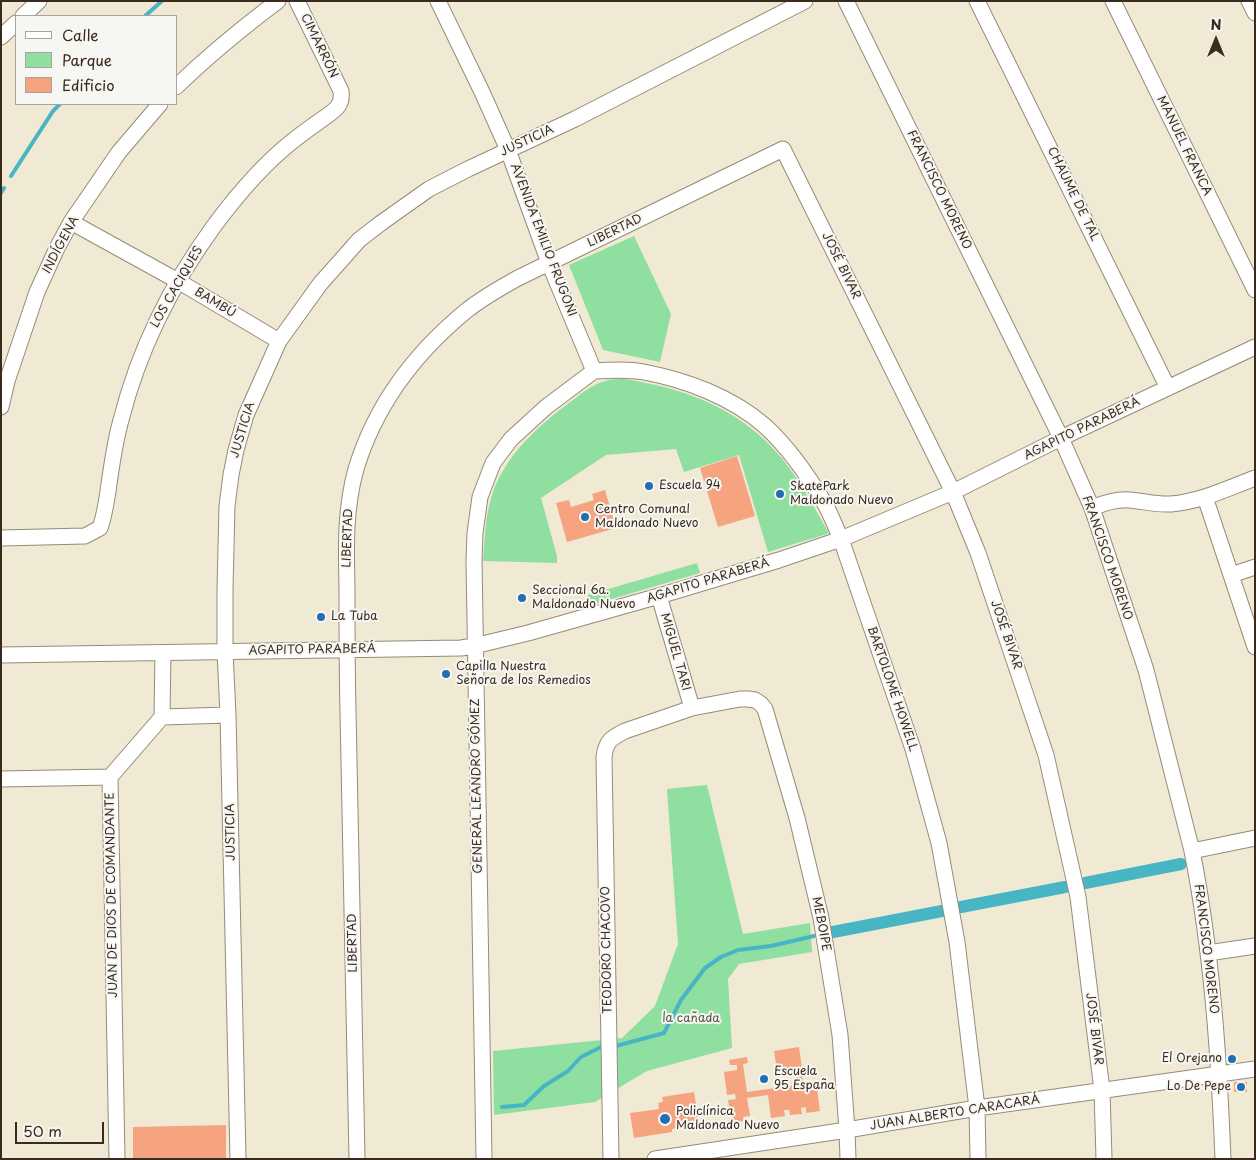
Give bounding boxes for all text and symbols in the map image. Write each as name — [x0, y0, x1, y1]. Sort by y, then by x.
street label: CIMARRÓN — [297, 11, 341, 81]
text: N — [1210, 14, 1222, 35]
legend — [15, 15, 178, 105]
north arrow — [1191, 15, 1241, 65]
text: Calle — [62, 23, 99, 46]
text: Parque — [62, 48, 112, 71]
text: Edificio — [62, 73, 115, 96]
street label: MANUEL FRANCA — [1154, 94, 1214, 198]
street label: JUSTICIA — [498, 122, 556, 160]
street label: FRANCISCO MORENO — [904, 128, 974, 252]
street label: CHAUME DE TAL — [1044, 145, 1102, 243]
street label: AVENIDA EMILIO FRUGONI — [507, 161, 579, 319]
street label: LIBERTAD — [585, 212, 645, 250]
street label: INDÍGENA — [40, 214, 82, 276]
street label: JOSÉ BIVAR — [819, 230, 863, 302]
street label: LOS CACIQUES — [148, 244, 206, 330]
street label: BAMBÚ — [192, 285, 238, 321]
street label: AGAPITO PARABERÁ — [1022, 395, 1142, 463]
street label: JUSTICIA — [228, 400, 258, 460]
place label: Escuela 94 — [659, 479, 721, 493]
marker: Escuela 94 — [643, 480, 655, 492]
place label: SkatePark Maldonado Nuevo — [790, 480, 893, 508]
marker: SkatePark Maldonado Nuevo — [774, 488, 786, 500]
street label: FRANCISCO MORENO — [1079, 494, 1135, 622]
place label: Centro Comunal Maldonado Nuevo — [595, 503, 698, 531]
street label: LIBERTAD — [340, 508, 356, 568]
marker: Centro Comunal Maldonado Nuevo — [579, 511, 591, 523]
street label: AGAPITO PARABERÁ — [645, 556, 771, 606]
place label: Seccional 6a. Maldonado Nuevo — [532, 584, 635, 612]
marker: Seccional 6a. Maldonado Nuevo — [516, 592, 528, 604]
street label: JOSÉ BIVAR — [987, 598, 1025, 672]
place label: La Tuba — [331, 610, 378, 624]
marker: La Tuba — [315, 611, 327, 623]
street label: MIGUEL TARI — [657, 611, 693, 693]
street label: BARTOLOMÉ HOWELL — [864, 625, 920, 753]
street label: AGAPITO PARABERÁ — [248, 642, 376, 658]
place label: Capilla Nuestra Señora de los Remedios — [456, 660, 591, 688]
marker: Capilla Nuestra Señora de los Remedios — [440, 668, 452, 680]
street label: GENERAL LEANDRO GÓMEZ — [468, 698, 486, 874]
street label: JUAN DE DIOS DE COMANDANTE — [103, 792, 121, 998]
street label: JUSTICIA — [223, 803, 239, 861]
street label: FRANCISCO MORENO — [1191, 883, 1221, 1015]
street label: TEODORO CHACOVO — [599, 886, 615, 1014]
street label: MEBOIPE — [809, 895, 833, 953]
street label: LIBERTAD — [345, 913, 361, 973]
street label: JOSÉ BIVAR — [1082, 992, 1106, 1066]
park label: la cañada — [662, 1012, 720, 1026]
place label: El Orejano — [1162, 1052, 1222, 1066]
marker: El Orejano — [1226, 1053, 1238, 1065]
place label: Escuela 95 España — [774, 1065, 835, 1093]
marker: Escuela 95 España — [758, 1073, 770, 1085]
place label: Lo De Pepe — [1167, 1080, 1231, 1094]
marker: Lo De Pepe — [1235, 1081, 1247, 1093]
street label: JUAN ALBERTO CARACARÁ — [869, 1092, 1041, 1134]
place label: Policlínica Maldonado Nuevo — [676, 1105, 779, 1133]
scale bar — [18, 1112, 106, 1144]
marker: Policlínica Maldonado Nuevo — [658, 1112, 672, 1126]
text: 50 m — [23, 1119, 62, 1142]

